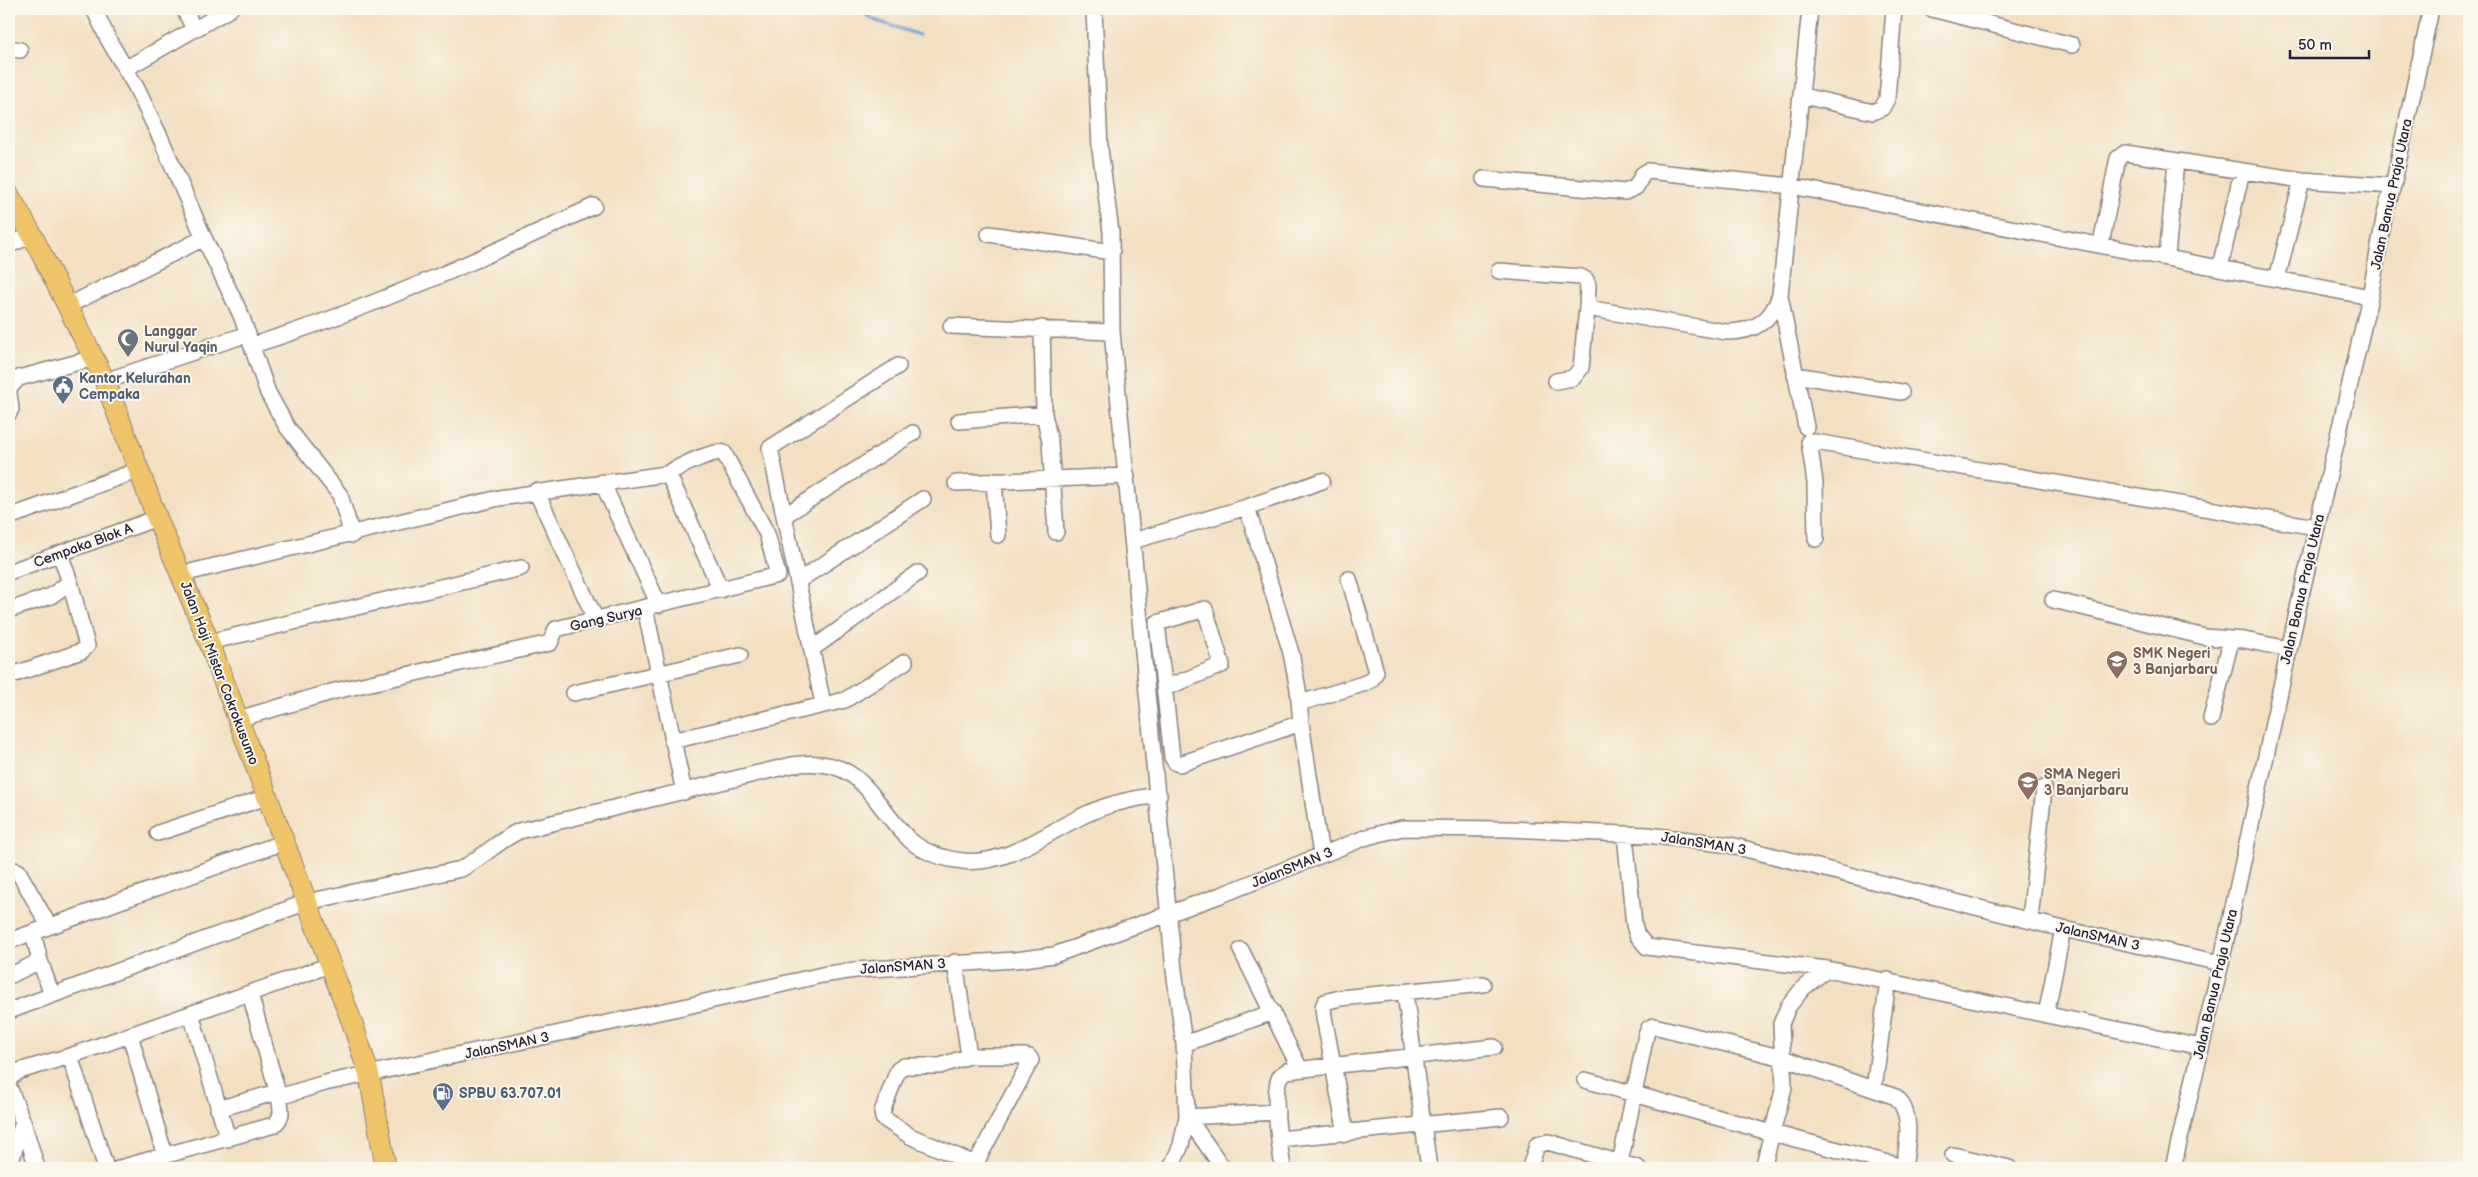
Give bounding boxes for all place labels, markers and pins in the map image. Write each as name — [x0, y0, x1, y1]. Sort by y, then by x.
place label: Langgar Nurul Yaqin — [144, 323, 218, 356]
mosque icon: Langgar Nurul Yaqin — [116, 327, 140, 358]
place label: Kantor Kelurahan Cempaka — [79, 370, 191, 403]
public building icon: Kantor Kelurahan Cempaka — [51, 374, 75, 405]
place label: SMK Negeri 3 Banjarbaru — [2133, 645, 2218, 678]
school or university icon: SMK Negeri 3 Banjarbaru — [2105, 649, 2129, 680]
place label: SMA Negeri 3 Banjarbaru — [2044, 766, 2129, 799]
school or university icon: SMA Negeri 3 Banjarbaru — [2016, 770, 2040, 801]
fuel station icon: SPBU 63.707.01 — [431, 1081, 455, 1112]
place label: SPBU 63.707.01 — [459, 1085, 562, 1102]

